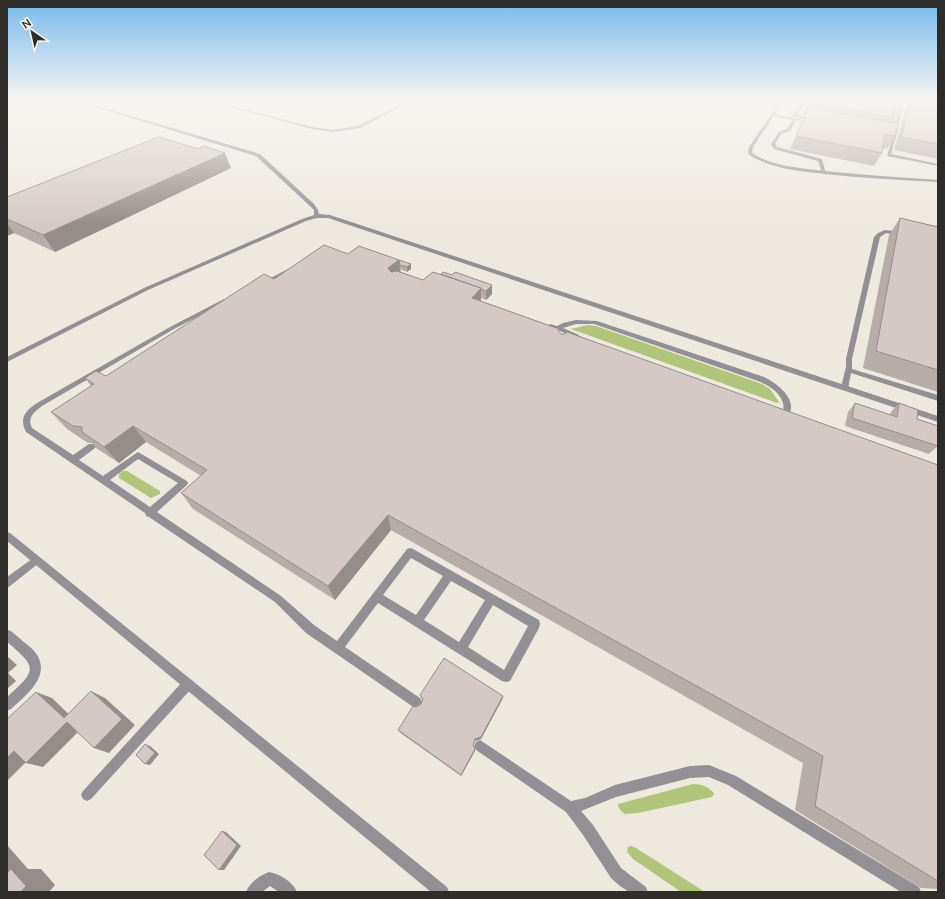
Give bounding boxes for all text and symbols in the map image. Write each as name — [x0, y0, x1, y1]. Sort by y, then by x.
north arrow — [12, 12, 52, 52]
text: N — [19, 16, 34, 32]

